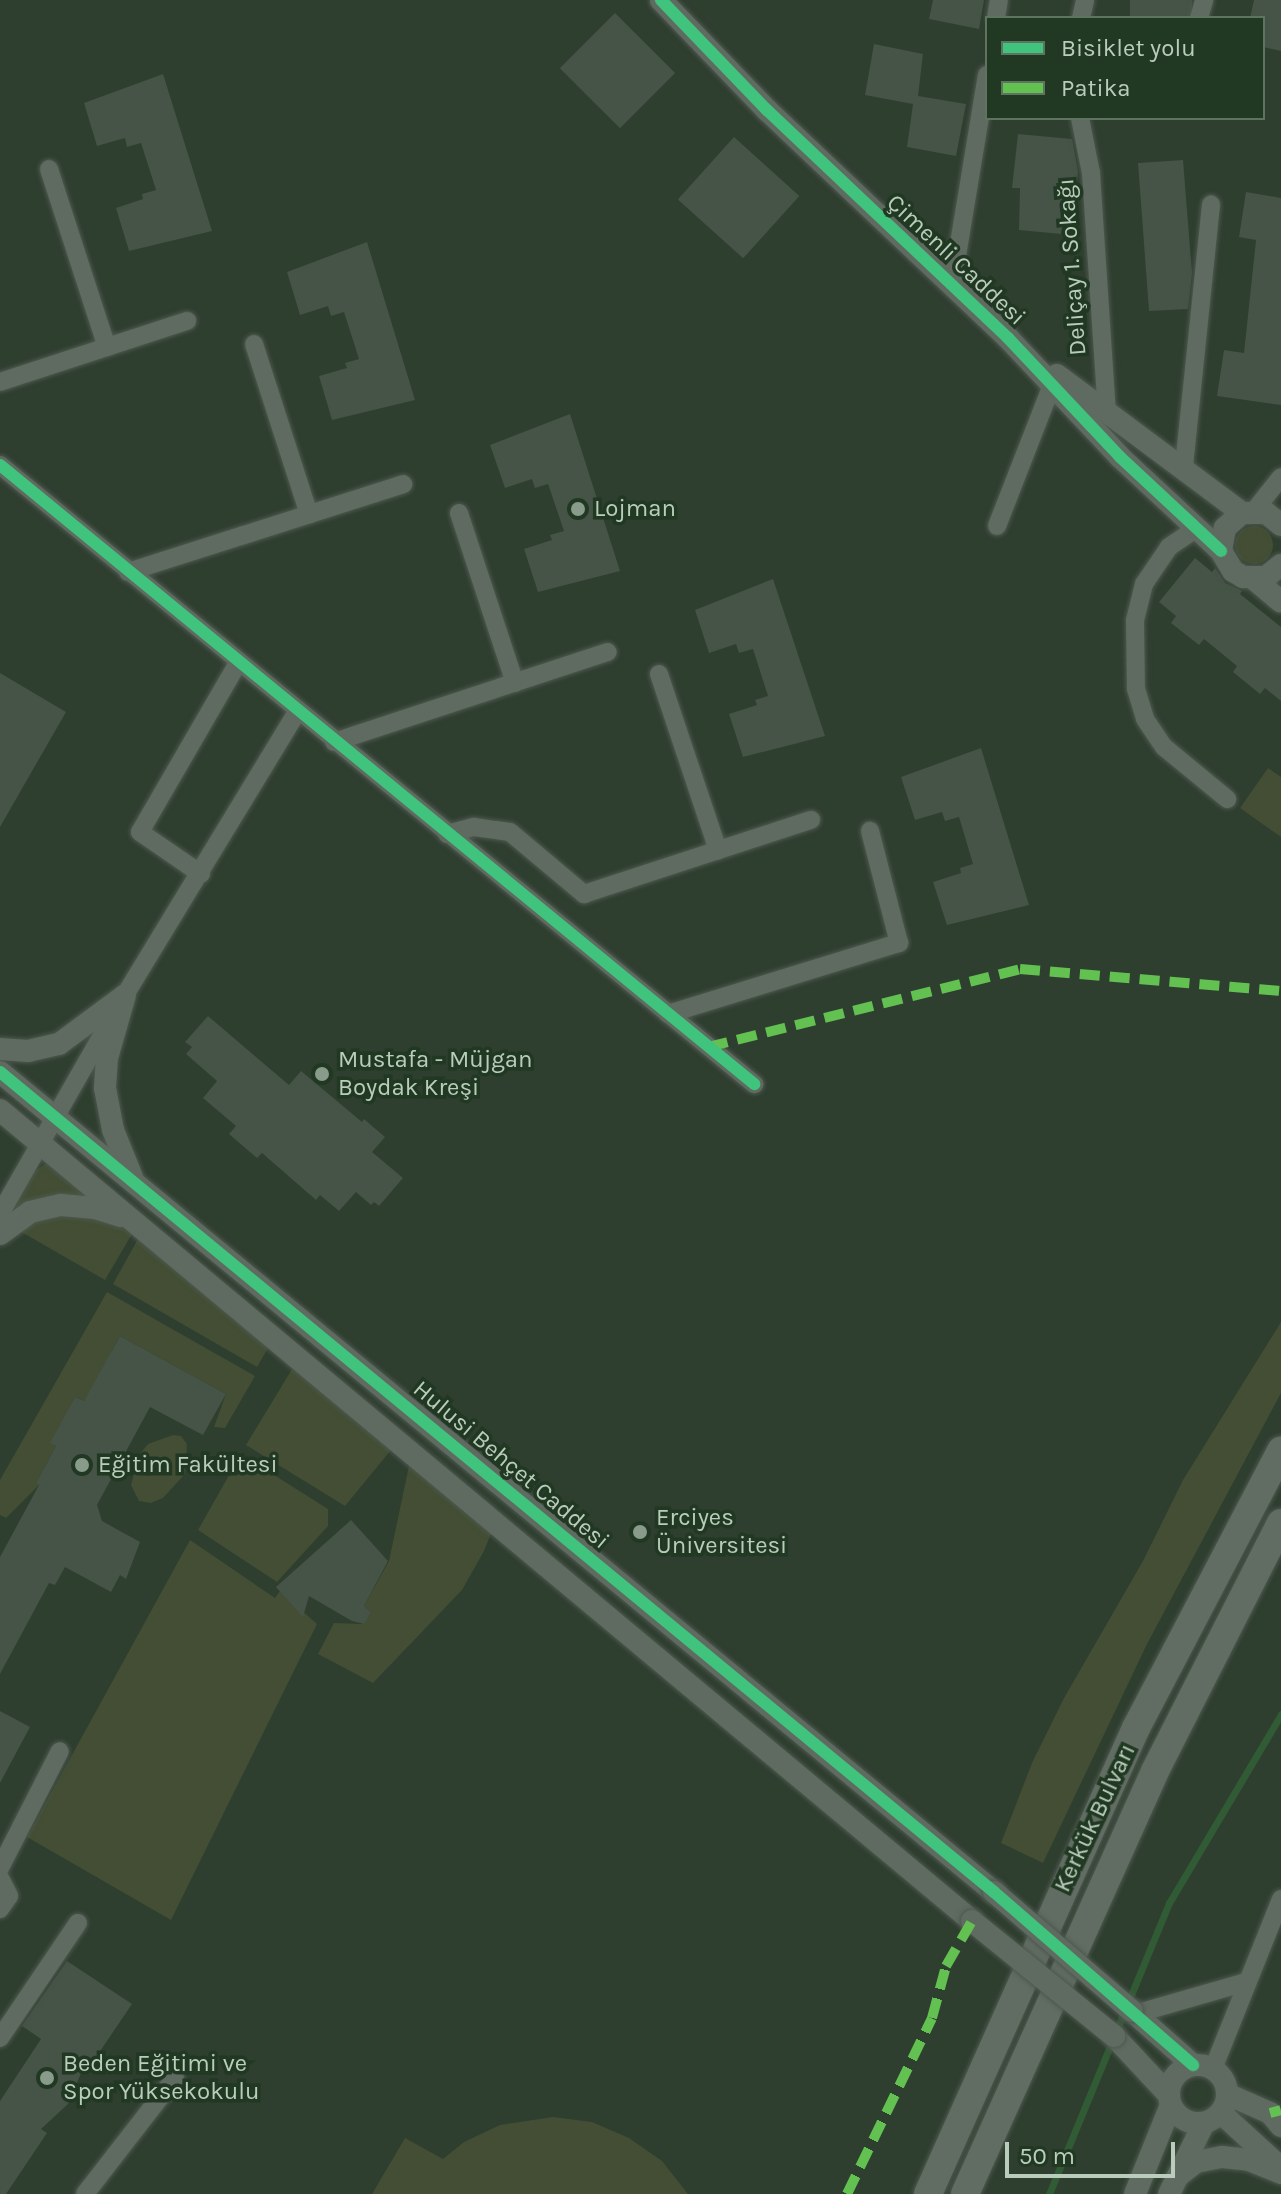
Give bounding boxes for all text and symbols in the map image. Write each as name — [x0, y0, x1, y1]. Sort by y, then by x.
legend — [985, 16, 1265, 120]
text: Bisiklet yolu — [1061, 34, 1196, 62]
text: Patika — [1061, 74, 1130, 102]
street label: Deliçay 1. Sokağı — [1051, 177, 1093, 357]
street label: Çimenli Caddesi — [881, 188, 1031, 332]
place label: Lojman — [594, 495, 676, 523]
marker: Lojman — [569, 500, 587, 518]
place label: Mustafa - Müjgan Boydak Kreşi — [338, 1046, 533, 1102]
marker: Mustafa - Müjgan Boydak Kreşi — [313, 1065, 331, 1083]
street label: Hulusi Behçet Caddesi — [407, 1375, 615, 1555]
place label: Eğitim Fakültesi — [98, 1451, 278, 1479]
marker: Eğitim Fakültesi — [73, 1456, 91, 1474]
place label: Erciyes Üniversitesi — [656, 1504, 787, 1560]
marker: Erciyes Üniversitesi — [631, 1523, 649, 1541]
street label: Kerkük Bulvarı — [1048, 1739, 1142, 1897]
place label: Beden Eğitimi ve Spor Yüksekokulu — [63, 2050, 260, 2106]
marker: Beden Eğitimi ve Spor Yüksekokulu — [38, 2069, 56, 2087]
scale bar — [1009, 2126, 1179, 2176]
text: 50 m — [1019, 2142, 1075, 2170]

